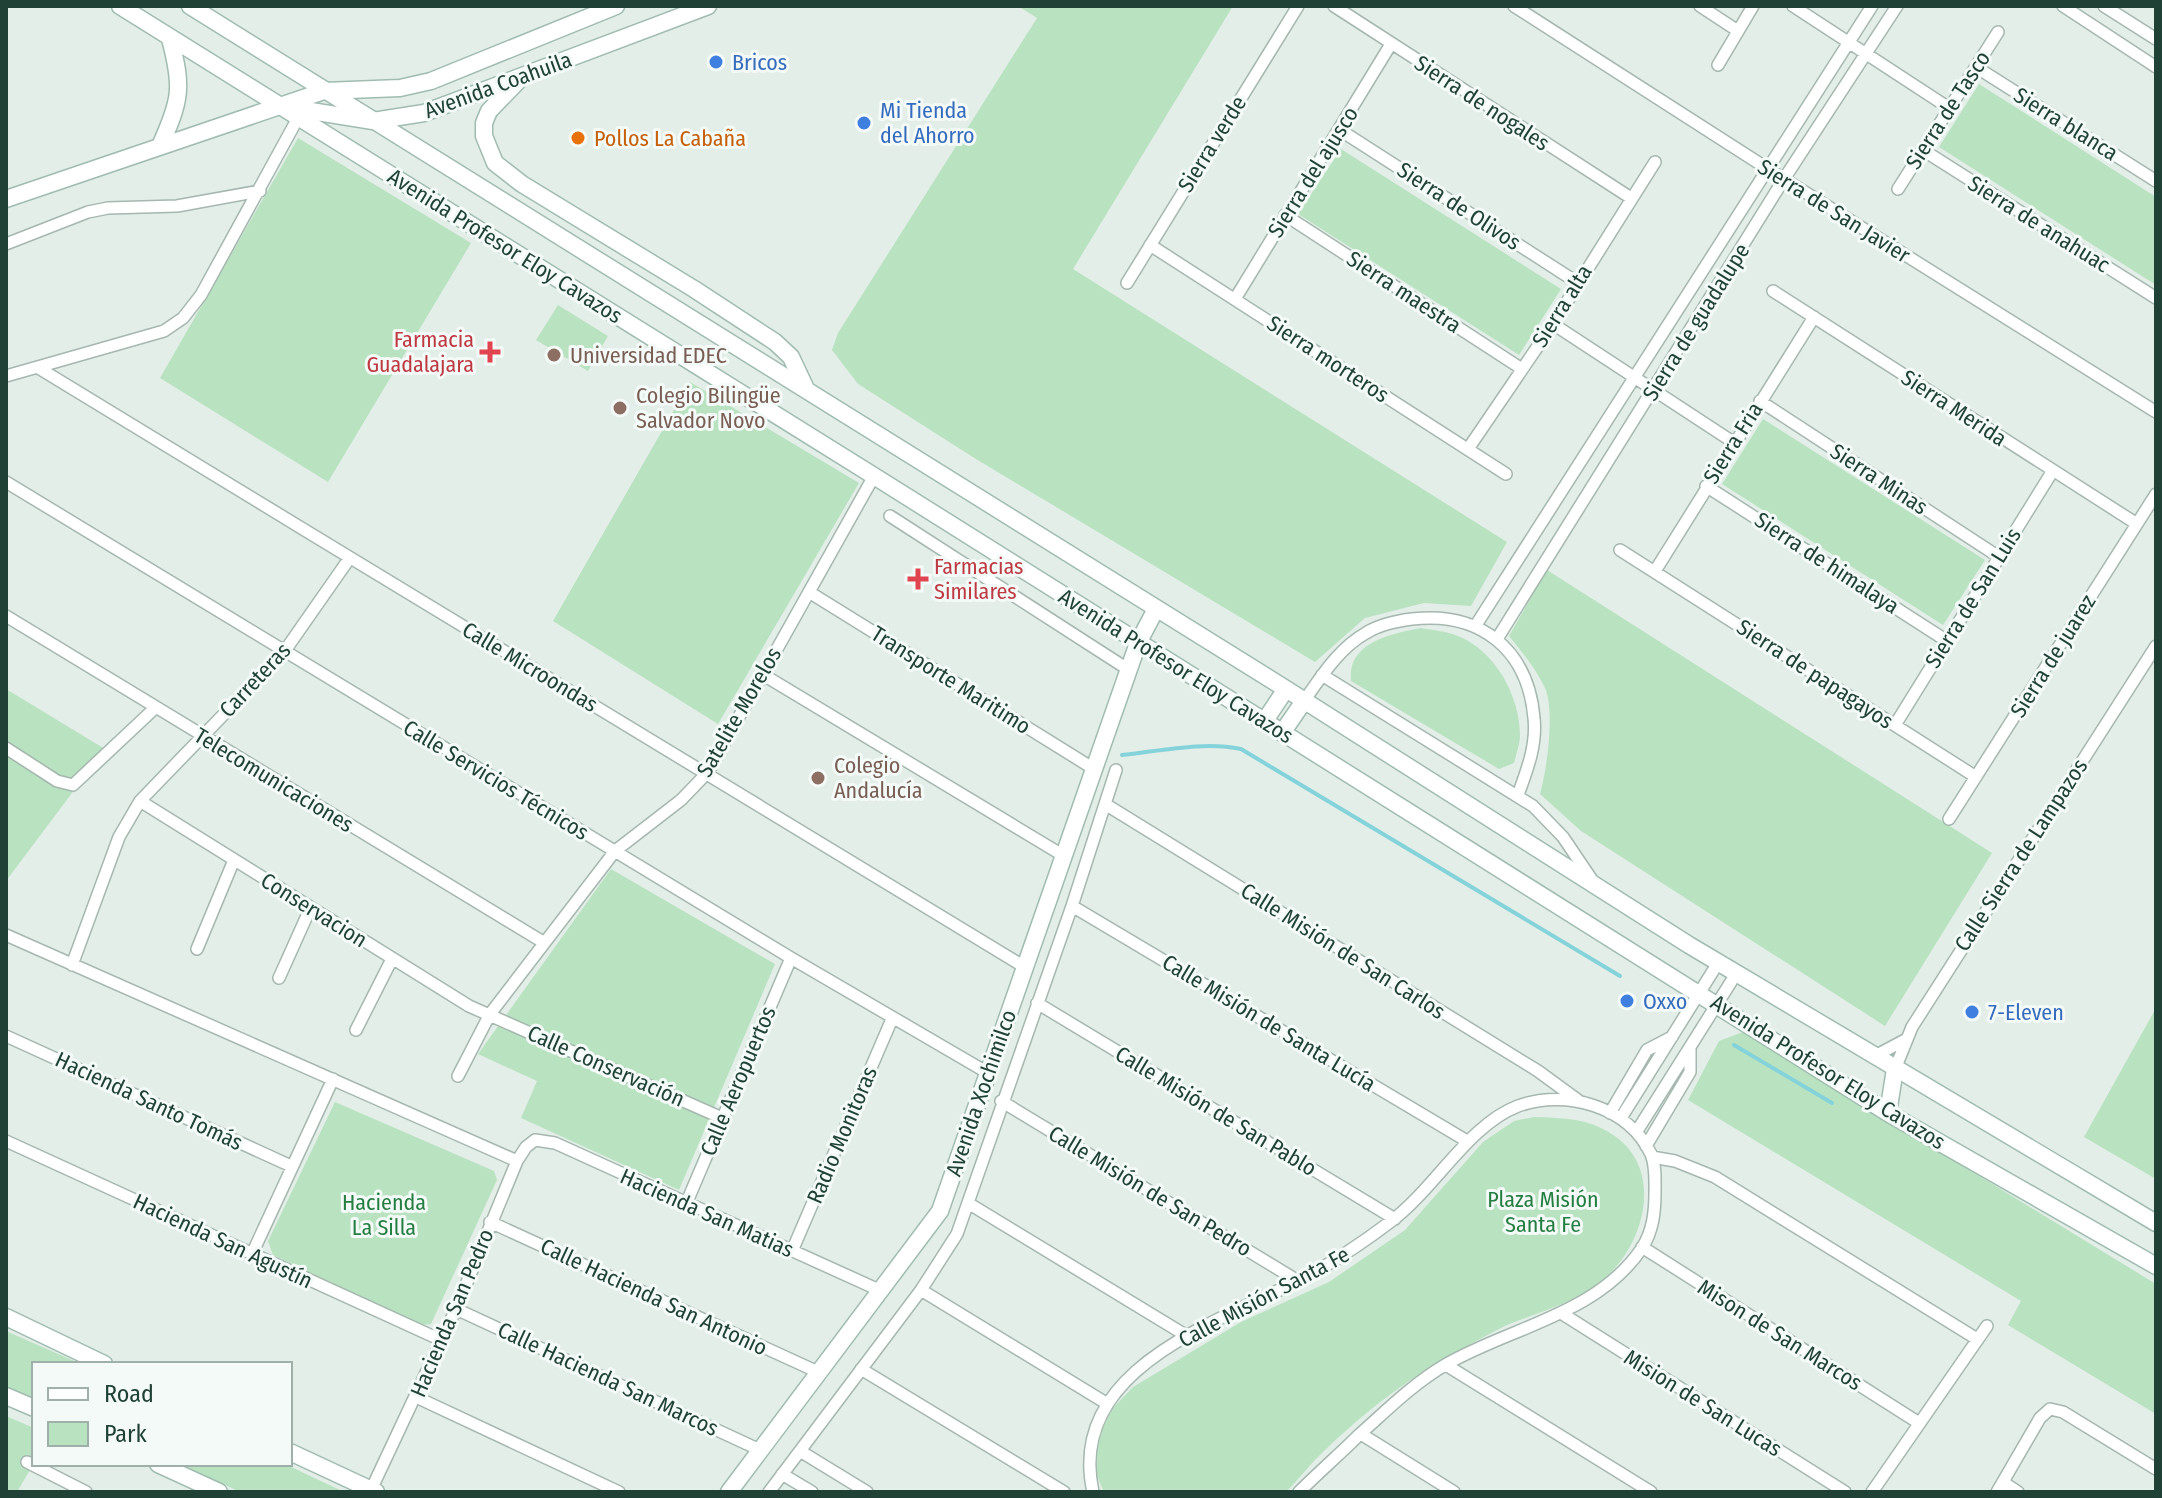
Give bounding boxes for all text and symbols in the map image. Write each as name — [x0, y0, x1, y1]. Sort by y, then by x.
street label: Avenida Coahuila — [421, 46, 575, 124]
street label: Sierra de Tasco — [1900, 46, 1996, 174]
place label: Bricos — [732, 49, 787, 76]
street label: Sierra de nogales — [1409, 49, 1555, 157]
marker: Bricos — [707, 53, 725, 71]
street label: Sierra blanca — [2009, 81, 2123, 167]
street label: Sierra verde — [1172, 91, 1252, 197]
place label: Mi Tienda del Ahorro — [880, 97, 975, 149]
street label: Sierra del ajusco — [1262, 102, 1364, 242]
marker: Mi Tienda del Ahorro — [855, 114, 873, 132]
place label: Pollos La Cabaña — [594, 125, 746, 152]
marker: Pollos La Cabaña — [569, 129, 587, 147]
street label: Sierra de San Javier — [1753, 153, 1915, 269]
street label: Sierra de Olivos — [1392, 156, 1526, 256]
street label: Avenida Profesor Eloy Cavazos — [383, 163, 627, 329]
street label: Sierra de anahuac — [1963, 170, 2115, 279]
street label: Sierra de guadalupe — [1637, 238, 1755, 406]
street label: Sierra maestra — [1342, 245, 1466, 339]
street label: Sierra alta — [1526, 260, 1598, 352]
street label: Sierra morteros — [1262, 310, 1394, 408]
place label: Farmacia Guadalajara — [366, 326, 474, 378]
place label: Universidad EDEC — [570, 342, 727, 369]
marker: Farmacia Guadalajara — [481, 343, 499, 361]
marker: Universidad EDEC — [545, 346, 563, 364]
street label: Sierra Merida — [1896, 364, 2012, 452]
place label: Colegio Bilingüe Salvador Novo — [636, 382, 781, 434]
street label: Sierra Fria — [1697, 397, 1769, 489]
marker: Colegio Bilingüe Salvador Novo — [611, 399, 629, 417]
street label: Sierra Minas — [1825, 438, 1933, 520]
street label: Sierra de himalaya — [1750, 506, 1904, 620]
street label: Sierra de San Luis — [1919, 523, 2027, 673]
place label: Farmacias Similares — [934, 553, 1023, 605]
marker: Farmacias Similares — [909, 570, 927, 588]
street label: Avenida Profesor Eloy Cavazos — [1054, 583, 1298, 749]
street label: Sierra de juarez — [2004, 589, 2102, 723]
street label: Sierra de papagayos — [1732, 613, 1898, 735]
street label: Calle Microondas — [457, 616, 603, 718]
street label: Transporte Maritimo — [866, 620, 1036, 740]
street label: Carreteras — [214, 637, 296, 723]
street label: Satelite Morelos — [691, 642, 787, 782]
street label: Calle Servicios Técnicos — [398, 714, 594, 846]
street label: Telecomunicaciones — [190, 722, 358, 838]
place label: Colegio Andalucía — [834, 752, 923, 804]
street label: Calle Sierra de Lampazos — [1949, 754, 2093, 956]
marker: Colegio Andalucía — [809, 769, 827, 787]
street label: Conservacion — [256, 867, 372, 953]
street label: Calle Misión de San Carlos — [1236, 877, 1450, 1025]
street label: Calle Misión de Santa Lucía — [1157, 949, 1381, 1097]
place label: Oxxo — [1643, 988, 1687, 1015]
street label: Avenida Profesor Eloy Cavazos — [1706, 989, 1950, 1155]
marker: Oxxo — [1618, 992, 1636, 1010]
place label: 7-Eleven — [1988, 999, 2064, 1026]
street label: Calle Aeropuertos — [694, 1002, 782, 1160]
marker: 7-Eleven — [1963, 1003, 1981, 1021]
street label: Avenida Xochimilco — [940, 1006, 1022, 1180]
street label: Calle Conservación — [523, 1019, 689, 1113]
street label: Calle Misión de San Pablo — [1110, 1040, 1322, 1182]
street label: Hacienda Santo Tomás — [51, 1046, 247, 1156]
street label: Radio Monitoras — [801, 1062, 883, 1208]
street label: Calle Misión de San Pedro — [1044, 1120, 1256, 1262]
street label: Hacienda San Matias — [616, 1163, 798, 1263]
park label: Plaza Misión Santa Fe — [1487, 1186, 1599, 1238]
street label: Hacienda San Agustín — [129, 1188, 317, 1294]
park label: Hacienda La Silla — [342, 1189, 426, 1241]
street label: Hacienda San Pedro — [404, 1225, 500, 1401]
street label: Calle Hacienda San Antonio — [536, 1233, 772, 1361]
street label: Calle Misión Santa Fe — [1174, 1241, 1354, 1353]
street label: Mison de San Marcos — [1693, 1274, 1867, 1396]
street label: Calle Hacienda San Marcos — [493, 1316, 723, 1442]
street label: Mision de San Lucas — [1619, 1344, 1787, 1462]
legend — [32, 1362, 292, 1466]
text: Road — [104, 1380, 154, 1408]
text: Park — [104, 1420, 147, 1448]

